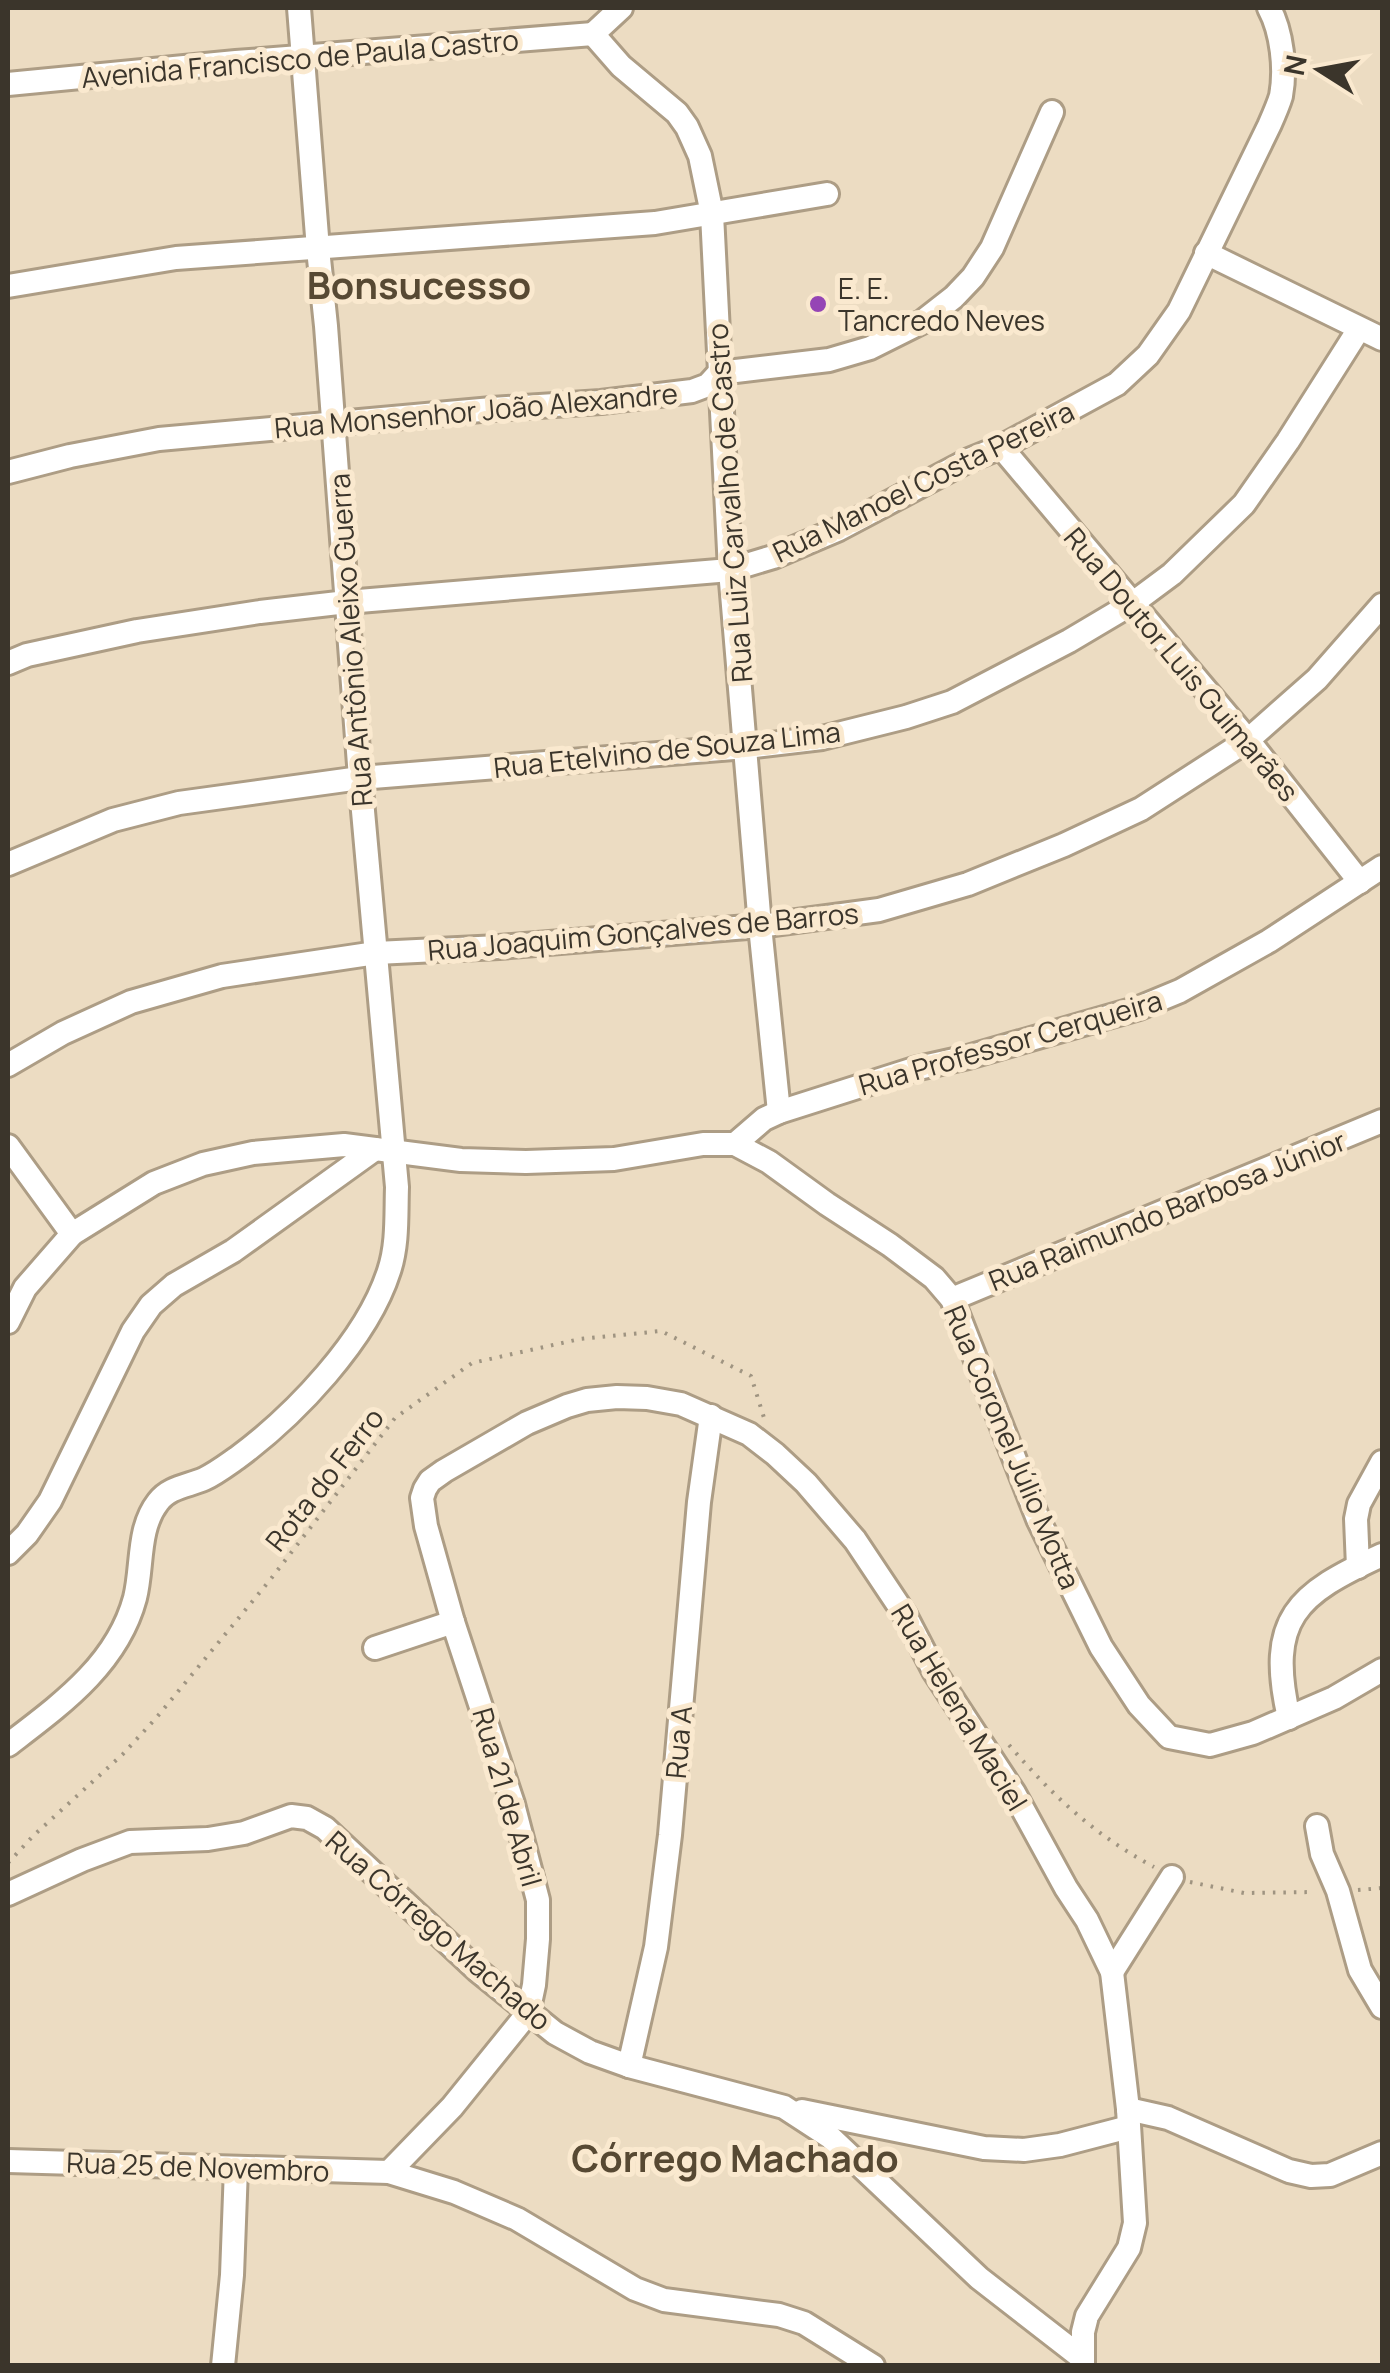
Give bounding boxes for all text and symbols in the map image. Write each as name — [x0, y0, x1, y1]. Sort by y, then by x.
street label: Avenida Francisco de Paula Castro — [80, 20, 520, 96]
north arrow — [1270, 20, 1370, 120]
text: N — [1274, 52, 1315, 79]
district label: Bonsucesso — [307, 258, 531, 310]
place label: E. E. Tancredo Neves — [838, 269, 1045, 339]
marker: E. E. Tancredo Neves — [807, 293, 829, 315]
street label: Rua Luiz Carvalho de Castro — [697, 322, 761, 684]
street label: Rua Monsenhor João Alexandre — [273, 373, 679, 447]
street label: Rua Manoel Costa Pereira — [766, 391, 1080, 571]
street label: Rua Antônio Aleixo Guerra — [319, 472, 381, 808]
street label: Rua Doutor Luis Guimarães — [1056, 519, 1308, 809]
street label: Rua Etelvino de Souza Lima — [492, 712, 842, 786]
street label: Rua Joaquim Gonçalves de Barros — [426, 893, 860, 969]
street label: Rua Professor Cerqueira — [854, 980, 1166, 1104]
street label: Rua Raimundo Barbosa Júnior — [983, 1121, 1351, 1299]
street label: Rua Coronel Júlio Motta — [936, 1299, 1090, 1595]
street label: Rota do Ferro — [256, 1400, 392, 1558]
street label: Rua Helena Maciel — [883, 1597, 1037, 1817]
street label: Rua 21 de Abril — [464, 1703, 552, 1891]
street label: Rua A — [656, 1704, 700, 1780]
street label: Rua Córrego Machado — [318, 1822, 560, 2038]
district label: Córrego Machado — [571, 2131, 899, 2183]
street label: Rua 25 de Novembro — [66, 2142, 330, 2190]

